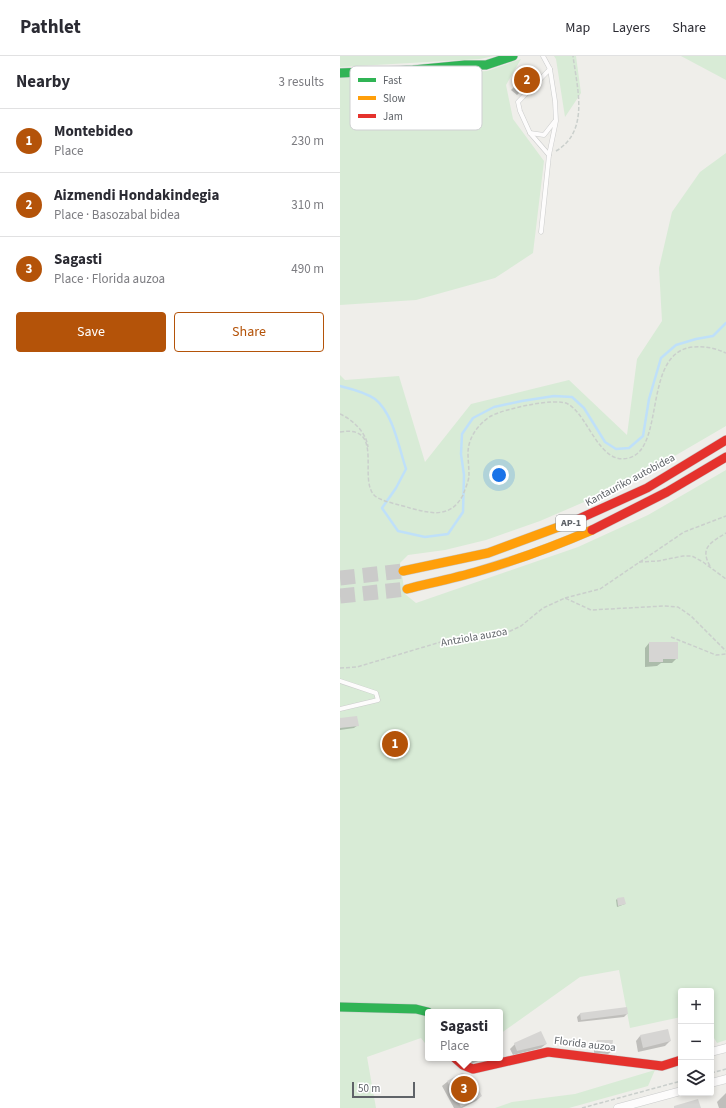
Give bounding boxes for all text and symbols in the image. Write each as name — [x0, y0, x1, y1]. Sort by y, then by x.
text: Pathlet — [20, 14, 81, 41]
text: Map — [565, 18, 590, 38]
text: Layers — [612, 18, 650, 38]
text: Share — [672, 18, 706, 38]
pin: 2 — [514, 65, 540, 95]
legend — [350, 66, 482, 130]
text: Nearby — [16, 70, 70, 94]
text: 3 results — [279, 73, 324, 91]
text: Fast — [383, 73, 402, 88]
text: Slow — [383, 91, 406, 106]
text: Jam — [383, 109, 403, 124]
text: Montebideo — [54, 121, 133, 142]
text: 1 — [26, 132, 32, 150]
text: 230 m — [291, 132, 324, 150]
text: Place — [54, 142, 83, 160]
text: Aizmendi Hondakindegia — [54, 185, 219, 206]
text: 2 — [26, 196, 32, 214]
text: 310 m — [291, 196, 324, 214]
text: Place · Basozabal bidea — [54, 206, 180, 224]
text: Sagasti — [54, 249, 102, 270]
text: 3 — [26, 260, 32, 278]
text: 490 m — [291, 260, 324, 278]
text: Place · Florida auzoa — [54, 270, 165, 288]
button: Save — [16, 312, 166, 352]
button: Share — [174, 312, 324, 352]
street label: Kantauriko autobidea — [582, 450, 678, 510]
your location — [489, 465, 509, 485]
road number: AP-1 — [556, 515, 586, 531]
street label: Antziola auzoa — [440, 624, 508, 650]
pin: 1 — [382, 729, 408, 759]
map controls — [678, 988, 714, 1096]
button: + — [678, 988, 714, 1024]
popup — [425, 1009, 503, 1061]
text: Sagasti — [440, 1016, 488, 1037]
button: − — [678, 1024, 714, 1060]
street label: Florida auzoa — [553, 1033, 617, 1055]
text: Place — [440, 1037, 469, 1055]
button: layers — [678, 1060, 714, 1096]
pin: 3 — [451, 1074, 477, 1104]
scale bar — [352, 1080, 415, 1099]
text: 50 m — [358, 1081, 380, 1096]

